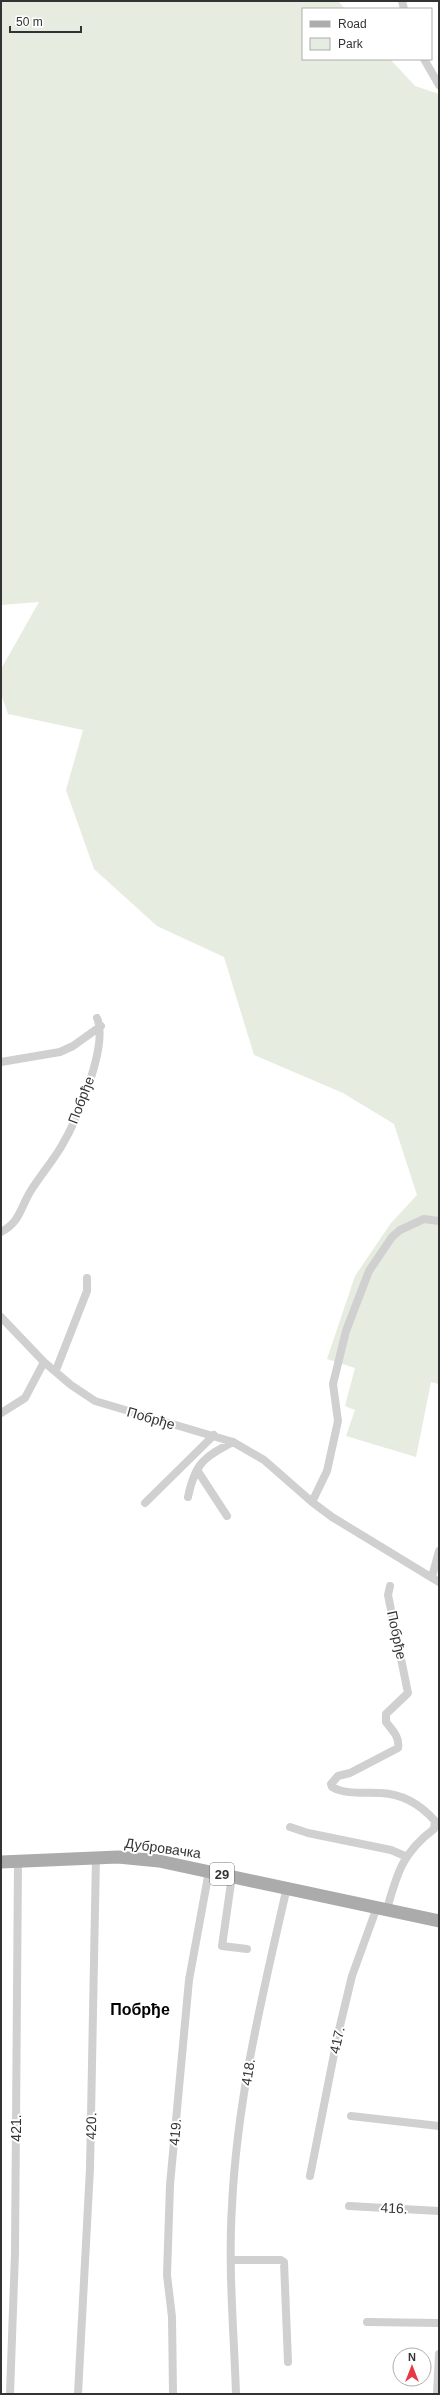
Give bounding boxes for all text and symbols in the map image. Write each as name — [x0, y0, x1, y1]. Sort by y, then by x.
scale bar — [10, 8, 81, 34]
legend — [302, 8, 432, 60]
text: 50 m — [16, 15, 43, 29]
text: Road — [338, 17, 367, 31]
text: Park — [338, 37, 364, 51]
street label: Побрђе — [65, 1074, 97, 1126]
street label: Побрђе — [125, 1404, 177, 1433]
street label: Побрђе — [384, 1609, 410, 1661]
street label: Дубровачка — [124, 1835, 202, 1861]
road number: 29 — [210, 1863, 234, 1885]
district label: Побрђе — [110, 2001, 170, 2018]
street label: 417. — [326, 2025, 348, 2055]
street label: 418. — [238, 2057, 258, 2087]
street label: 420. — [83, 2112, 99, 2140]
street label: 421. — [8, 2114, 24, 2142]
street label: 419. — [166, 2118, 184, 2146]
street label: 416. — [380, 2199, 408, 2217]
north arrow — [392, 2347, 432, 2387]
text: N — [408, 2351, 416, 2363]

